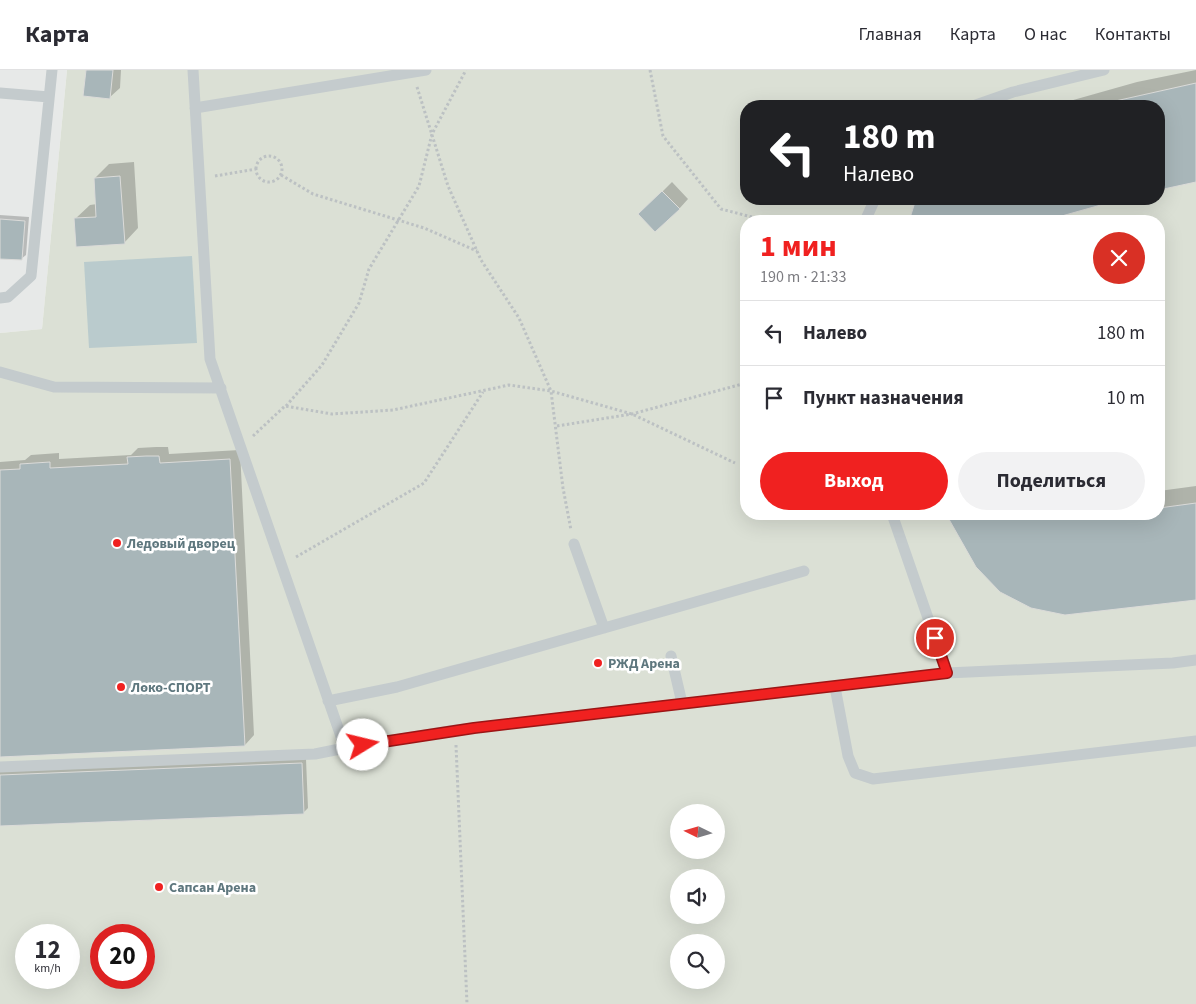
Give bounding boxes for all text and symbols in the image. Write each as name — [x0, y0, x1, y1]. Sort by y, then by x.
text: Карта — [25, 17, 89, 52]
text: Главная — [859, 22, 922, 47]
text: Карта — [950, 22, 996, 47]
text: О нас — [1024, 22, 1067, 47]
text: Контакты — [1095, 22, 1171, 47]
text: 180 m — [843, 112, 935, 162]
icon: left — [760, 120, 825, 185]
text: Налево — [843, 158, 914, 190]
text: 1 мин — [760, 225, 837, 268]
button: close — [1093, 232, 1145, 284]
text: 190 m · 21:33 — [760, 266, 847, 288]
icon: left — [760, 319, 788, 347]
text: Налево — [803, 320, 867, 347]
text: 180 m — [1097, 320, 1145, 347]
icon: arrive — [760, 384, 788, 412]
text: Пункт назначения — [803, 385, 964, 412]
text: 10 m — [1107, 385, 1145, 412]
button: Выход — [760, 452, 948, 510]
button: Поделиться — [958, 452, 1145, 510]
place label: Ледовый дворец — [126, 534, 236, 554]
marker: Ледовый дворец — [111, 537, 123, 549]
pin — [914, 617, 956, 659]
icon: arrive — [921, 624, 949, 652]
place label: РЖД Арена — [608, 654, 680, 674]
marker: РЖД Арена — [592, 657, 604, 669]
place label: Локо-СПОРТ — [130, 678, 211, 698]
marker: Локо-СПОРТ — [115, 681, 127, 693]
position arrow — [336, 718, 388, 770]
north arrow — [670, 804, 725, 859]
map controls — [670, 804, 725, 989]
button: sound — [670, 869, 725, 924]
place label: Сапсан Арена — [169, 878, 256, 898]
marker: Сапсан Арена — [153, 881, 165, 893]
speed limit sign: 20 — [90, 924, 155, 989]
text: 12 — [34, 932, 61, 968]
button: search — [670, 934, 725, 989]
text: km/h — [34, 960, 61, 977]

